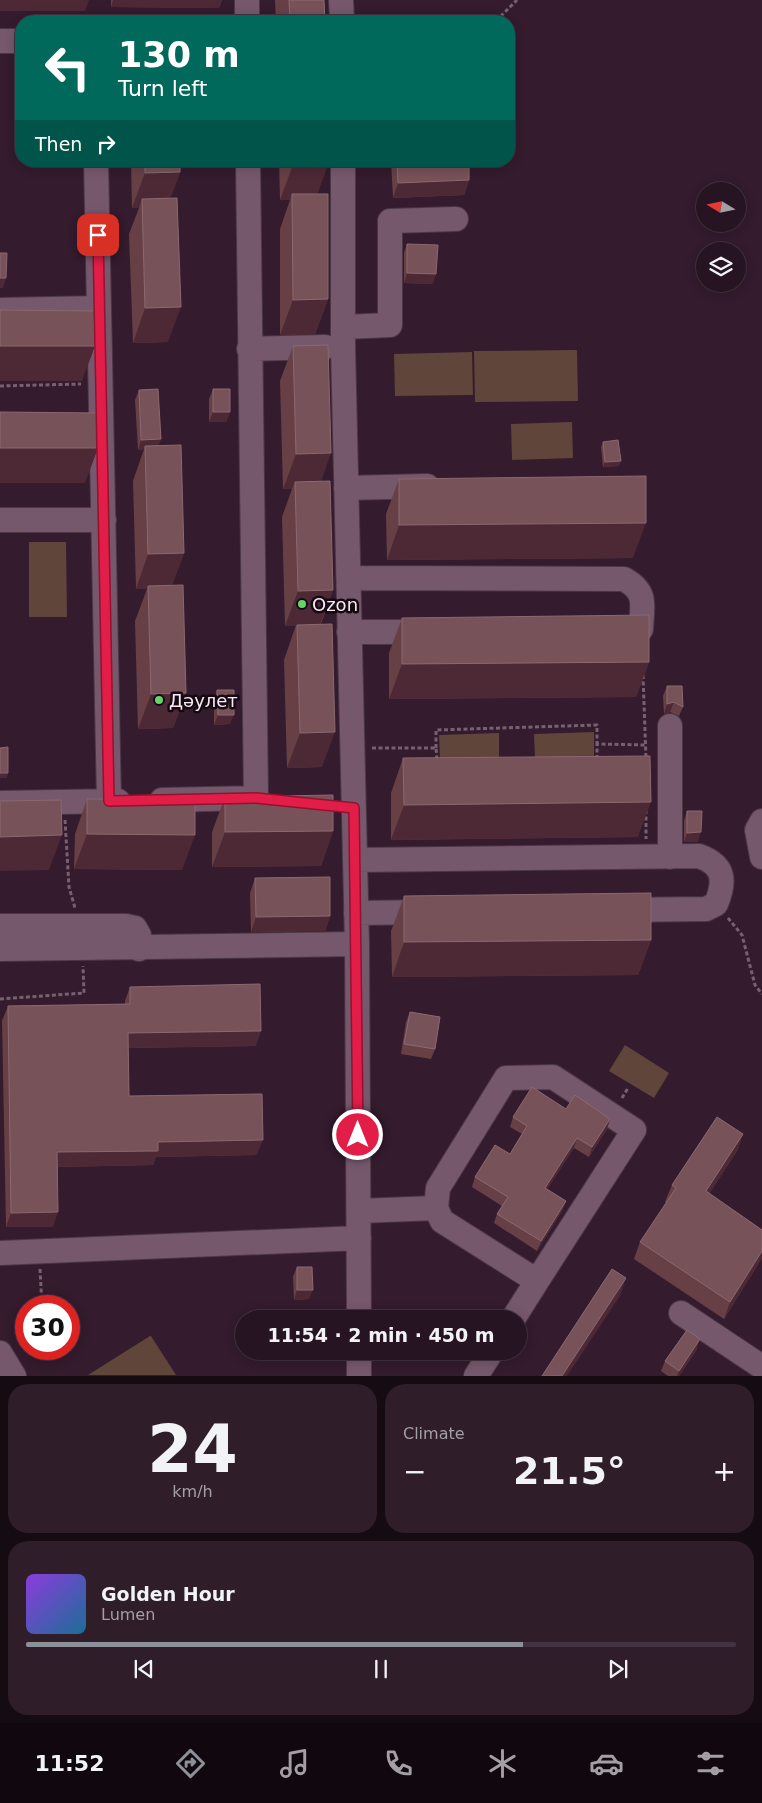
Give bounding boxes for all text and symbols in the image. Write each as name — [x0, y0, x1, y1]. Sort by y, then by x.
icon: left — [35, 35, 100, 100]
text: 130 m — [118, 35, 240, 75]
text: Turn left — [118, 76, 207, 101]
icon: right — [92, 130, 120, 158]
text: Then — [35, 133, 82, 155]
north arrow — [696, 182, 746, 232]
map controls — [696, 182, 746, 292]
pin — [77, 214, 119, 256]
icon: arrive — [84, 221, 112, 249]
button: layers — [696, 242, 746, 292]
place label: Ozon — [312, 594, 358, 615]
marker: Ozon — [296, 598, 308, 610]
place label: Дәулет — [169, 690, 238, 711]
marker: Дәулет — [153, 694, 165, 706]
position arrow — [331, 1108, 383, 1160]
speed limit sign: 30 — [15, 1295, 80, 1360]
text: 11:54 · 2 min · 450 m — [267, 1324, 495, 1346]
text: 24 — [147, 1412, 238, 1487]
text: Climate — [403, 1424, 465, 1443]
text: 21.5° — [513, 1449, 626, 1493]
text: − — [403, 1455, 426, 1488]
text: + — [713, 1455, 736, 1488]
text: km/h — [172, 1482, 213, 1501]
text: Golden Hour — [101, 1583, 235, 1605]
text: Lumen — [101, 1605, 155, 1624]
icon: previous — [130, 1655, 158, 1683]
icon: pause — [367, 1655, 395, 1683]
icon: next — [604, 1655, 632, 1683]
icon: directions — [173, 1746, 208, 1781]
icon: music — [277, 1746, 312, 1781]
icon: phone — [381, 1746, 416, 1781]
icon: climate — [485, 1746, 520, 1781]
icon: car — [589, 1746, 624, 1781]
icon: filters — [693, 1746, 728, 1781]
text: 11:52 — [34, 1751, 104, 1776]

